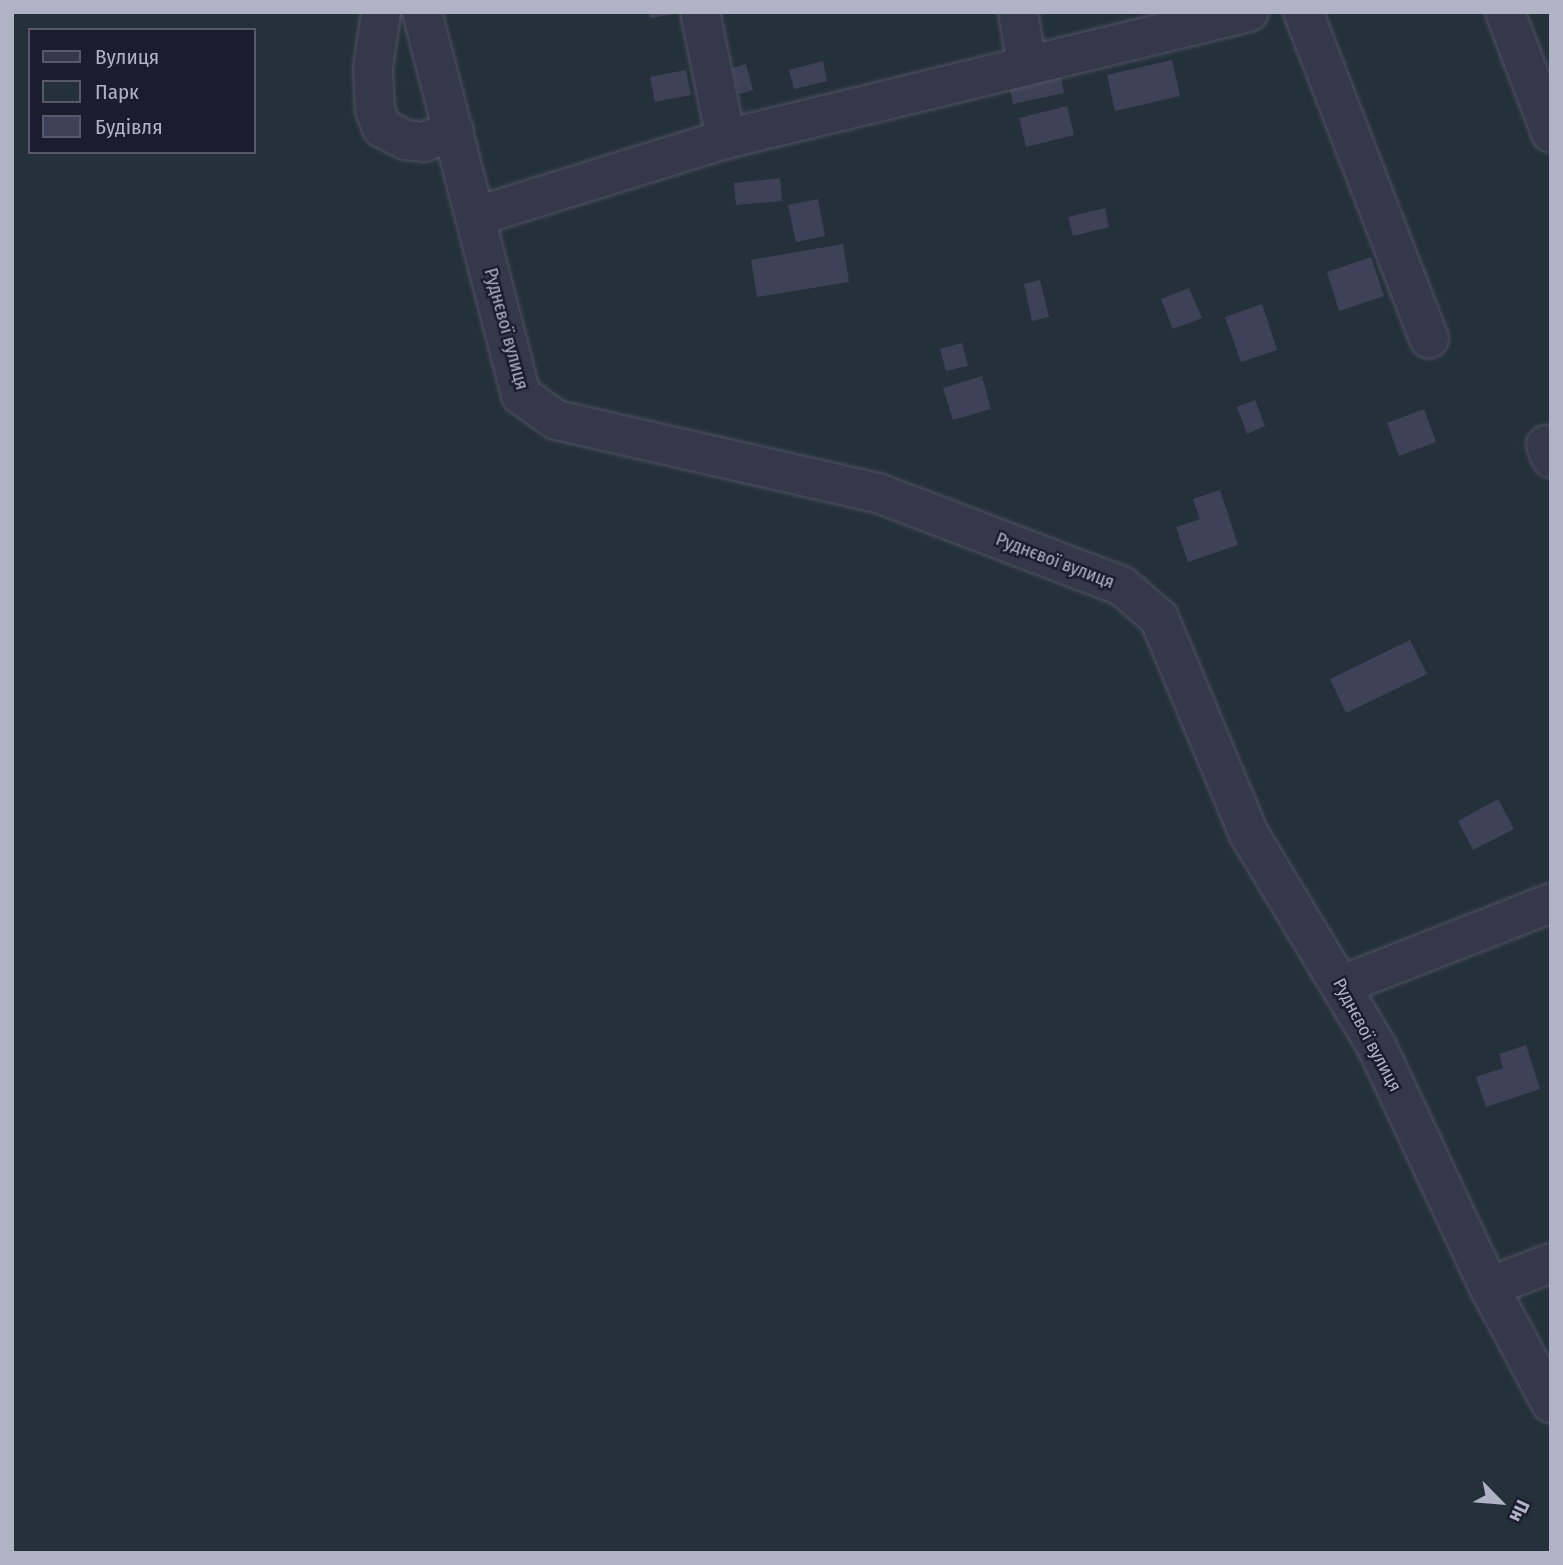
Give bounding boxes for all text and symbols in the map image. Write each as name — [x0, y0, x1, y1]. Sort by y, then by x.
legend — [28, 28, 256, 154]
text: Вулиця — [95, 44, 159, 70]
text: Парк — [95, 79, 139, 105]
text: Будівля — [95, 114, 163, 140]
street label: Руднєвої вулиця — [479, 266, 533, 392]
street label: Руднєвої вулиця — [993, 529, 1117, 593]
street label: Руднєвої вулиця — [1328, 975, 1406, 1095]
north arrow — [1465, 1467, 1535, 1537]
text: Пн — [1505, 1496, 1534, 1526]

